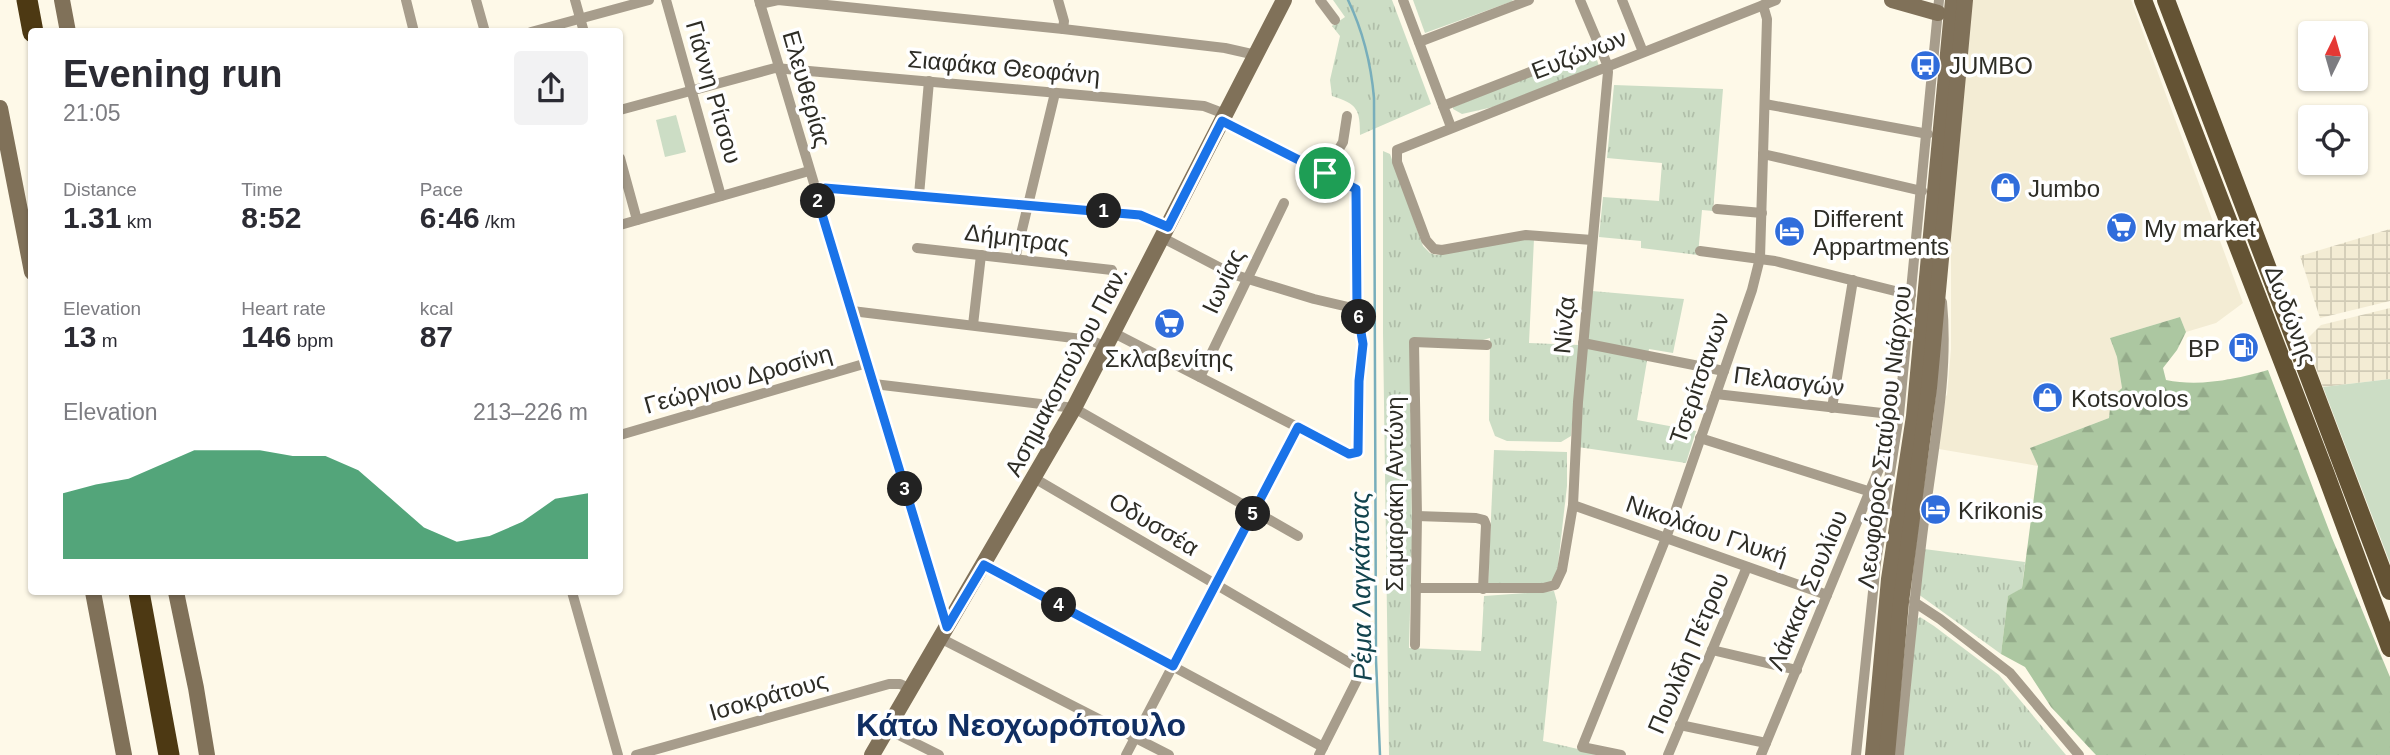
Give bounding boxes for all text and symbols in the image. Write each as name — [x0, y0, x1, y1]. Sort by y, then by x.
street label: Γιάννη Ρίτσου — [681, 18, 747, 166]
north arrow — [2298, 21, 2368, 91]
map controls — [2298, 21, 2368, 175]
street label: Ευζώνων — [1528, 24, 1630, 84]
street label: Ελευθερίας — [777, 27, 837, 151]
street label: Σιαφάκα Θεοφάνη — [907, 45, 1101, 89]
bus stop icon: JUMBO — [1909, 48, 1943, 82]
button: share — [514, 51, 588, 125]
place label: JUMBO — [1949, 52, 2033, 79]
text: Evening run — [63, 53, 283, 95]
text: 21:05 — [63, 100, 121, 126]
button: locate — [2298, 105, 2368, 175]
pin — [1295, 143, 1355, 203]
icon: arrive — [1306, 154, 1344, 192]
shop icon: Jumbo — [1988, 171, 2022, 205]
place label: Jumbo — [2028, 175, 2100, 202]
text: Distance — [63, 179, 137, 200]
text: Time — [241, 179, 283, 200]
text: Pace — [420, 179, 463, 200]
pin: 2 — [800, 184, 836, 218]
text: 2 — [812, 190, 823, 211]
pin: 1 — [1086, 194, 1122, 228]
text: 1 — [1098, 200, 1109, 221]
text: 1.31 — [63, 201, 121, 234]
text: 8:52 — [241, 201, 301, 234]
text: 6:46 — [420, 201, 480, 234]
place label: Different Appartments — [1813, 205, 1949, 260]
text: km — [121, 211, 152, 232]
text: /km — [480, 211, 516, 232]
supermarket icon: My market — [2104, 211, 2138, 245]
hotel icon: Different Appartments — [1773, 215, 1807, 249]
place label: My market — [2144, 215, 2256, 242]
street label: Δήμητρας — [963, 218, 1071, 258]
street label: Ιωνίας — [1196, 244, 1250, 318]
street label: Ασημακοπούλου Παν. — [999, 261, 1133, 481]
street label: Δωδώνης — [2260, 262, 2322, 368]
street label: Λεωφόρος Σταύρου Νιάρχου — [1852, 284, 1916, 590]
street label: Νίνζα — [1548, 295, 1580, 355]
text: Elevation — [63, 298, 141, 319]
text: Heart rate — [241, 298, 326, 319]
text: kcal — [420, 298, 453, 319]
pin: 6 — [1342, 300, 1376, 334]
text: 6 — [1353, 306, 1364, 327]
supermarket icon: Σκλαβενίτης — [1152, 307, 1186, 341]
street label: Τσερίτσανων — [1664, 309, 1734, 447]
text: 13 — [63, 320, 96, 353]
text: 146 — [241, 320, 291, 353]
text: 87 — [420, 320, 453, 353]
text: m — [96, 330, 117, 351]
text: bpm — [291, 330, 334, 351]
fuel station icon: BP — [2226, 331, 2260, 365]
place label: BP — [2188, 335, 2220, 362]
street label: Γεώργιου Δροσίνη — [641, 339, 835, 419]
place label: Σκλαβενίτης — [1105, 345, 1233, 372]
street label: Πελασγών — [1732, 361, 1846, 401]
shop icon: Kotsovolos — [2031, 381, 2065, 415]
place label: Kotsovolos — [2071, 385, 2188, 412]
street label: Σαμαράκη Αντώνη — [1381, 396, 1408, 592]
text: Elevation — [63, 399, 158, 425]
text: 213–226 m — [473, 399, 588, 425]
pin: 3 — [888, 472, 922, 506]
text: 3 — [899, 478, 910, 499]
street label: Οδυσσέα — [1104, 487, 1204, 561]
street label: Νικολάου Γλυκή — [1623, 490, 1791, 570]
water label: Ρέμα Λαγκάτσας — [1344, 491, 1378, 681]
hotel icon: Krikonis — [1918, 493, 1952, 527]
pin: 5 — [1236, 496, 1270, 532]
place label: Krikonis — [1958, 497, 2043, 524]
text: 5 — [1247, 503, 1258, 524]
street label: Λάκκας Σουλίου — [1761, 506, 1853, 674]
street label: Πουλίδη Πέτρου — [1642, 568, 1734, 738]
pin: 4 — [1042, 588, 1076, 622]
text: 4 — [1053, 594, 1064, 615]
street label: Ισοκράτους — [706, 666, 830, 726]
district label: Κάτω Νεοχωρόπουλο — [856, 707, 1186, 743]

